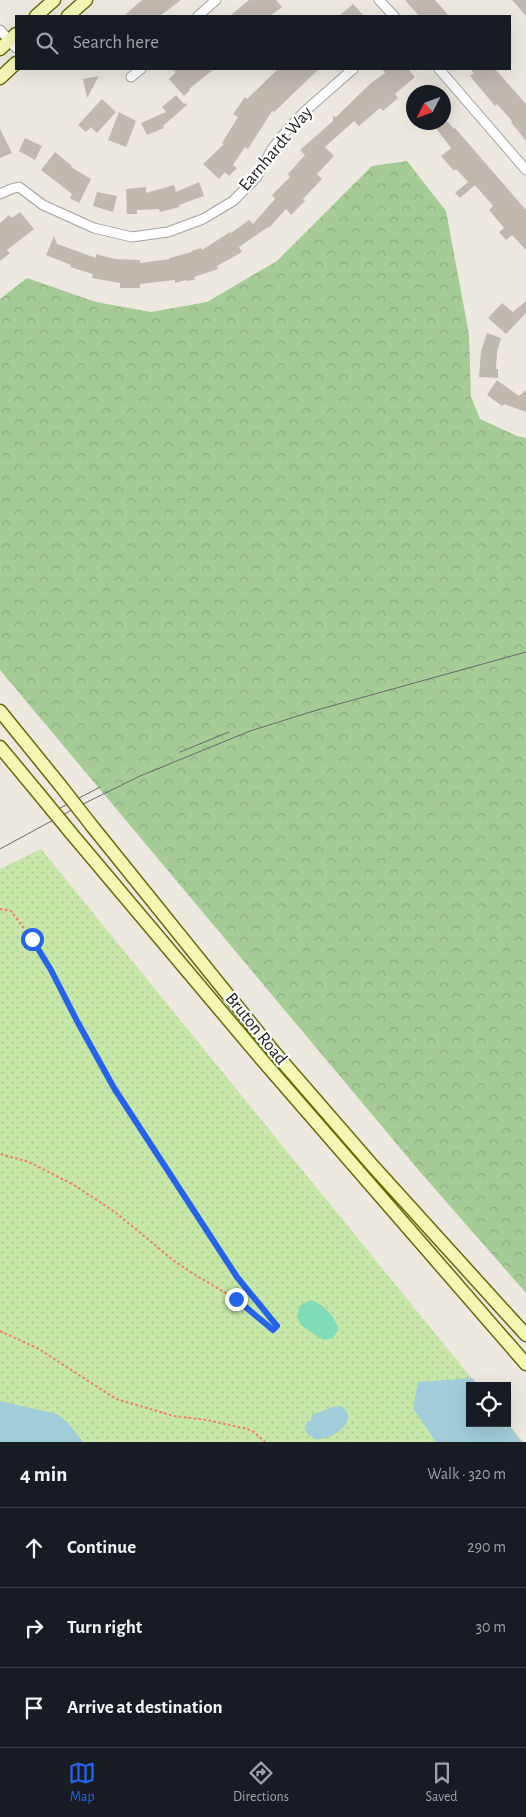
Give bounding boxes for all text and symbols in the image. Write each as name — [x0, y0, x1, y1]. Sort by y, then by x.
search box — [15, 15, 511, 70]
icon: search — [33, 29, 61, 57]
text: Search here — [73, 33, 159, 52]
north arrow — [406, 85, 451, 130]
street label: Earnhardt Way — [236, 103, 316, 195]
route start — [21, 928, 44, 951]
street label: Bruton Road — [222, 990, 290, 1068]
route end — [225, 1288, 248, 1311]
map controls — [466, 1382, 511, 1427]
button: locate — [466, 1382, 511, 1427]
text: 4 min — [20, 1464, 67, 1485]
text: Walk · 320 m — [427, 1466, 506, 1482]
icon: ahead — [20, 1534, 48, 1562]
text: Continue — [67, 1538, 136, 1557]
text: 290 m — [467, 1539, 506, 1555]
icon: right — [20, 1614, 48, 1642]
text: Turn right — [67, 1618, 142, 1637]
text: 30 m — [476, 1619, 506, 1635]
icon: arrive — [20, 1694, 48, 1722]
text: Arrive at destination — [67, 1698, 223, 1717]
tab: Map — [68, 1759, 96, 1806]
tab: Directions — [233, 1759, 289, 1806]
tab: Saved — [426, 1759, 458, 1806]

